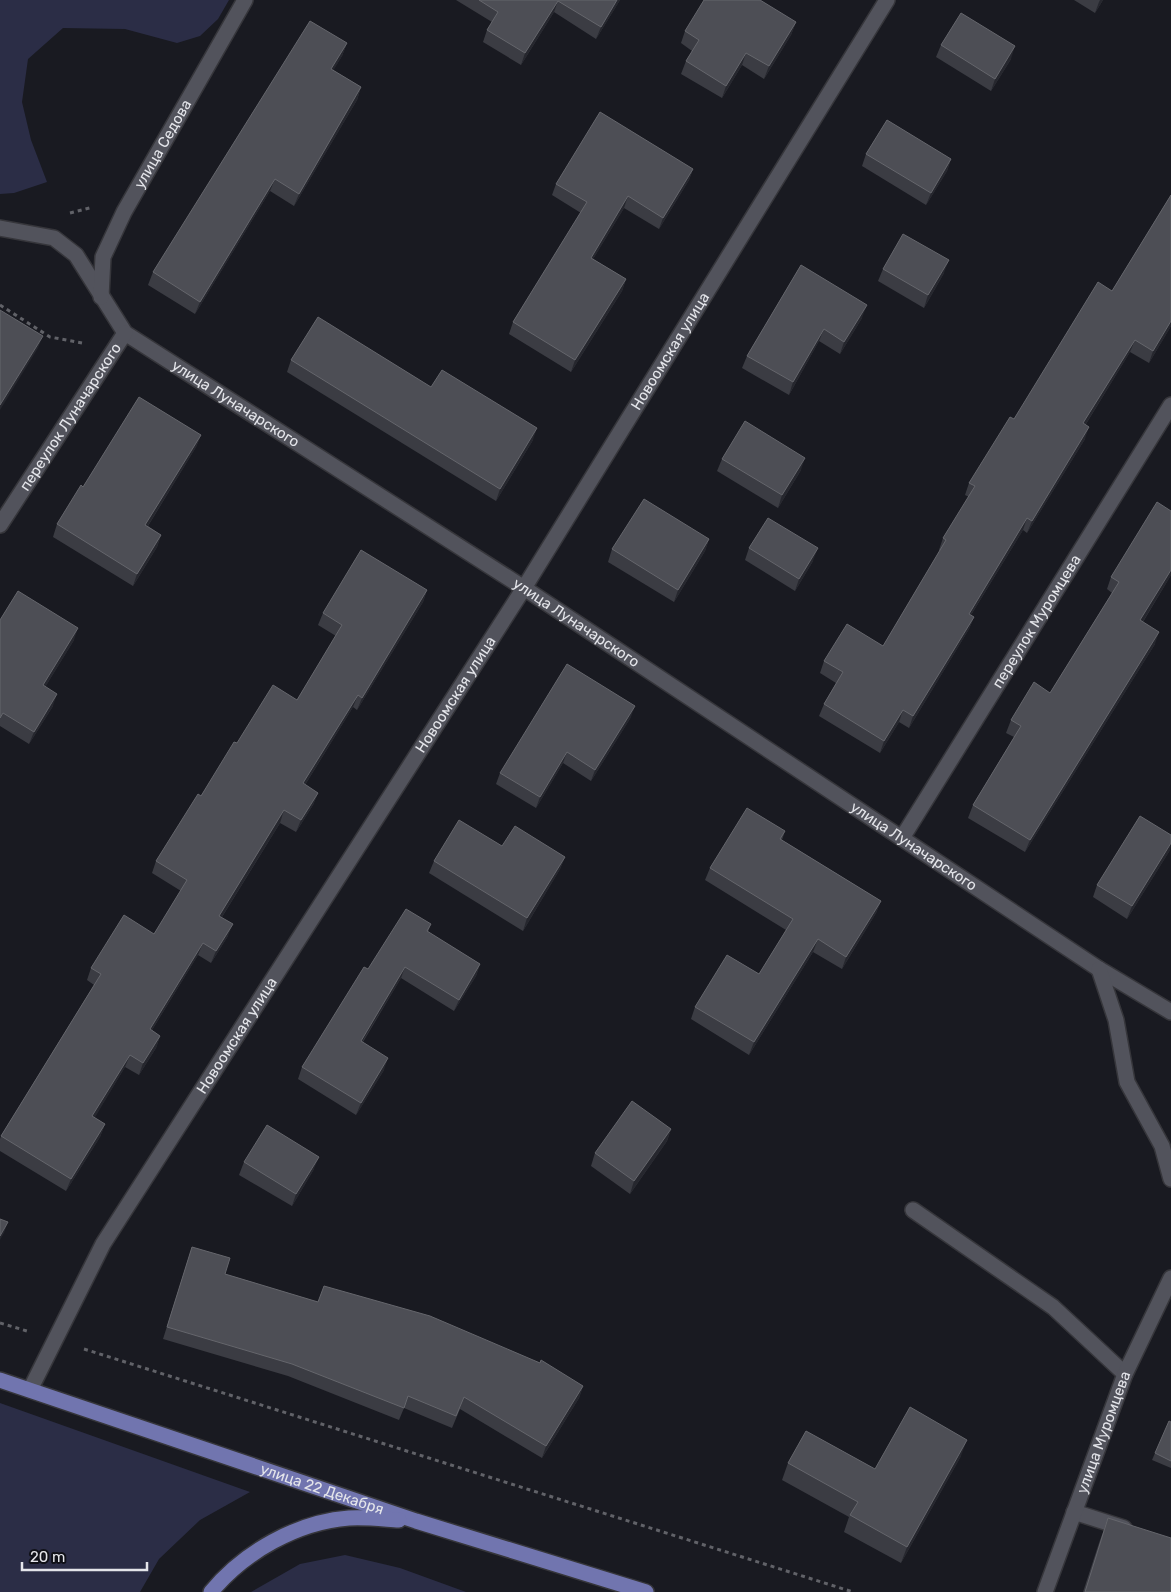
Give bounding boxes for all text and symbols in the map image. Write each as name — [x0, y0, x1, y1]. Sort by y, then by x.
street label: улица Седова — [130, 96, 195, 192]
street label: Новоомская улица — [627, 289, 713, 413]
street label: переулок Луначарского — [16, 340, 125, 494]
street label: улица Луначарского — [168, 356, 303, 451]
street label: переулок Муромцева — [988, 551, 1085, 691]
street label: улица Луначарского — [510, 574, 643, 671]
street label: Новоомская улица — [412, 633, 500, 756]
street label: улица Луначарского — [847, 798, 981, 895]
street label: Новоомская улица — [193, 974, 281, 1097]
street label: улица Муромцева — [1073, 1369, 1134, 1496]
street label: улица 22 Декабря — [258, 1460, 386, 1518]
scale bar — [22, 1540, 148, 1572]
text: 20 m — [30, 1548, 65, 1566]

